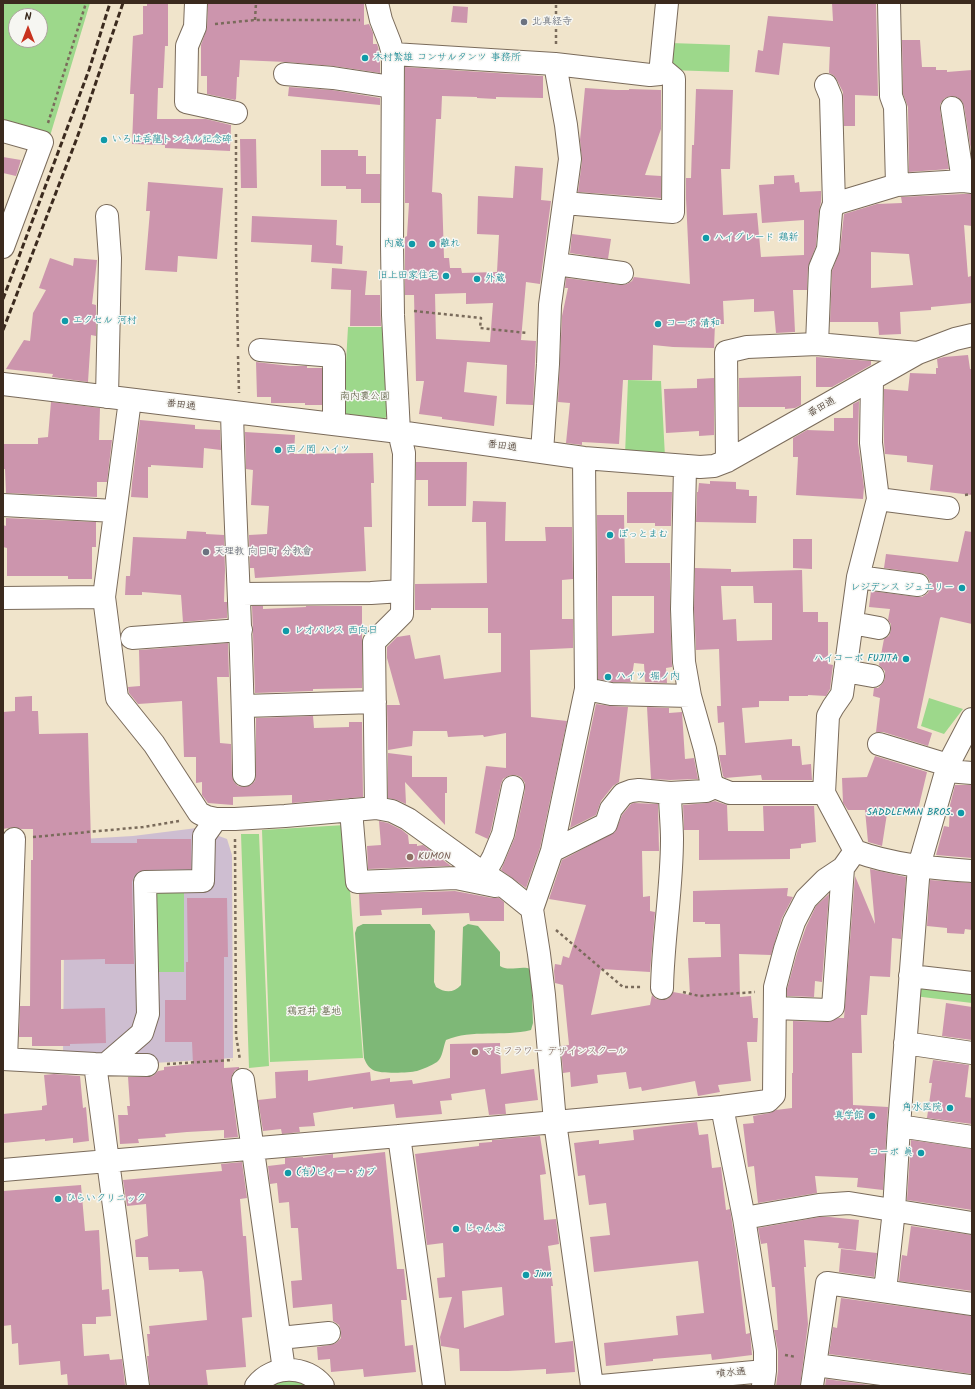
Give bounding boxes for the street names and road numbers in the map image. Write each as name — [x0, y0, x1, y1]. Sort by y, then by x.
street label: 番田通 — [806, 395, 838, 421]
street label: 番田通 — [165, 398, 197, 414]
street label: 番田通 — [486, 439, 518, 455]
street label: 噴水通 — [716, 1367, 746, 1381]

